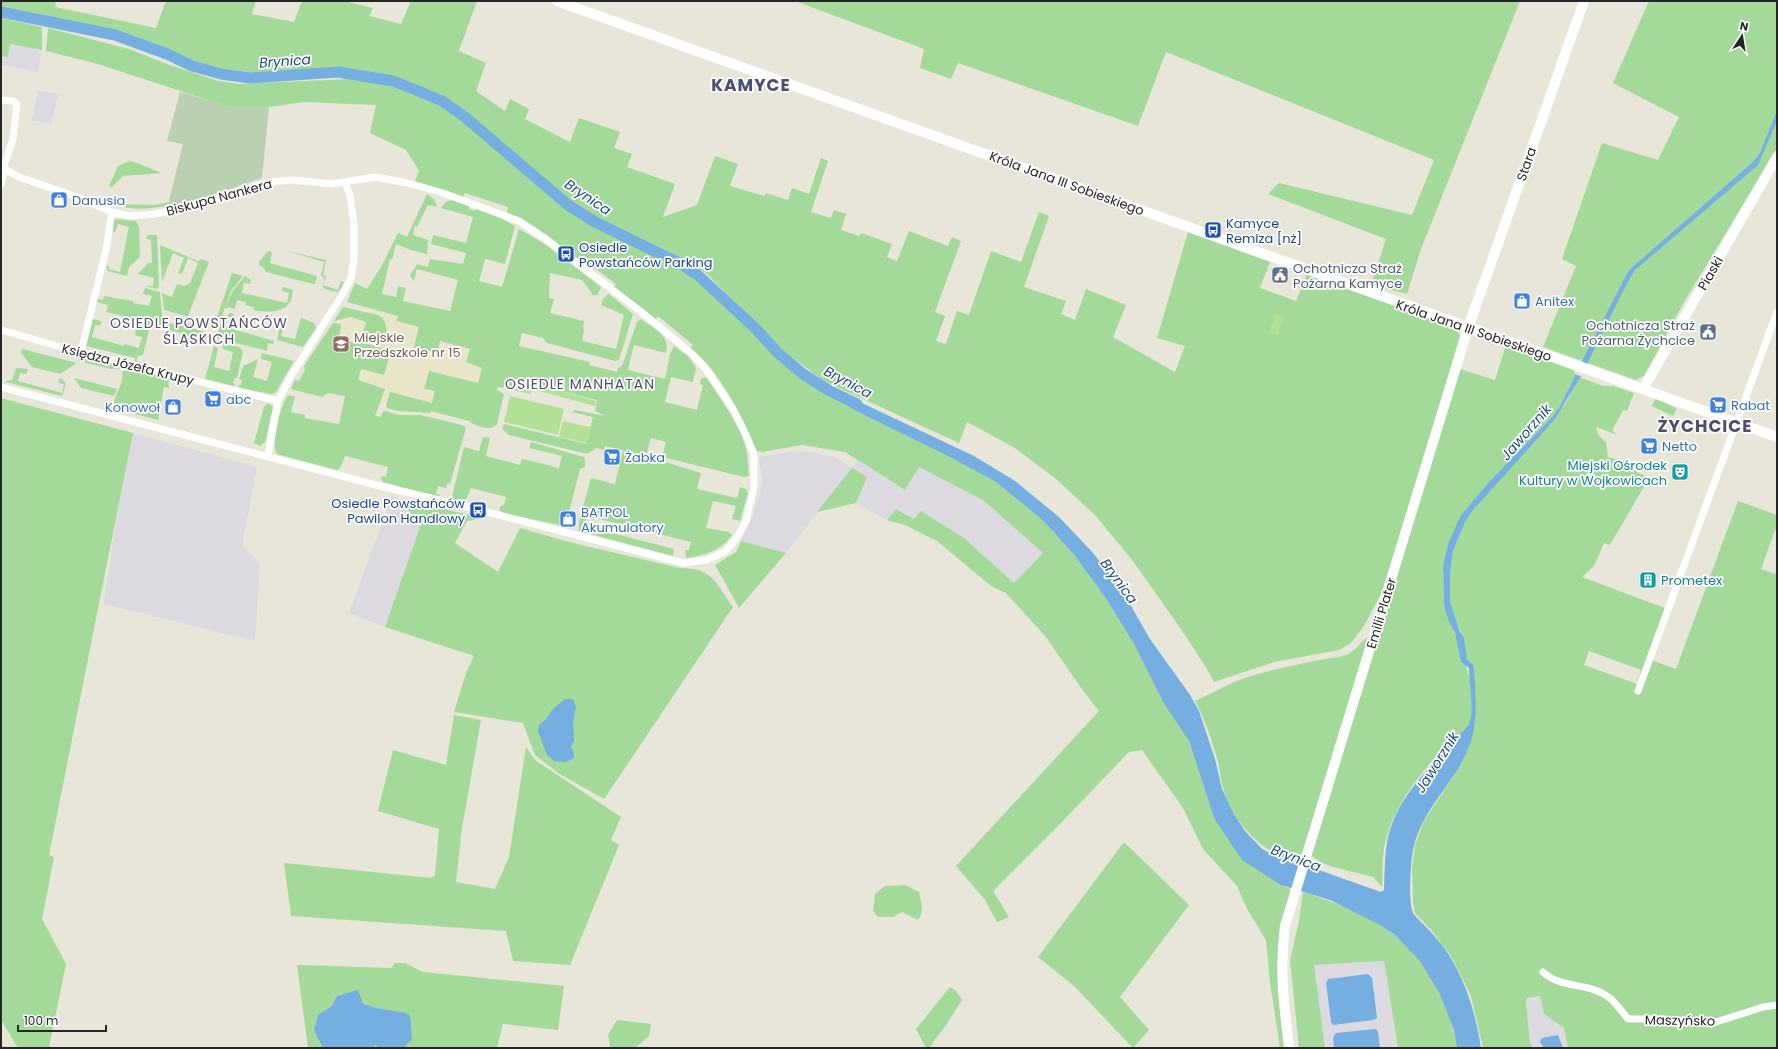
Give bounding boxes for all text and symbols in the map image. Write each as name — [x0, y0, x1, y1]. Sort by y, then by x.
north arrow — [1722, 16, 1762, 56]
text: N — [1738, 18, 1750, 35]
water label: Brynica — [258, 49, 312, 73]
district label: KAMYCE — [711, 73, 791, 97]
street label: Stara — [1512, 145, 1541, 184]
street label: Króla Jana III Sobieskiego — [987, 147, 1147, 220]
street label: Biskupa Nankera — [164, 174, 274, 221]
water label: Brynica — [561, 174, 616, 220]
shop icon: Danusia — [49, 190, 69, 210]
place label: Danusia — [72, 191, 125, 210]
place label: Kamyce Remiza [nż] — [1226, 214, 1302, 248]
bus stop icon: Kamyce Remiza [nż] — [1203, 220, 1223, 240]
place label: Osiedle Powstańców Parking — [579, 238, 713, 272]
bus stop icon: Osiedle Powstańców Parking — [556, 244, 576, 264]
street label: Piaski — [1693, 253, 1728, 294]
place label: Ochotnicza Straż Pożarna Kamyce — [1293, 259, 1402, 293]
public building icon: Ochotnicza Straż Pożarna Kamyce — [1270, 265, 1290, 285]
shop icon: Anitex — [1512, 291, 1532, 311]
place label: Anitex — [1535, 292, 1575, 311]
street label: Króla Jana III Sobieskiego — [1393, 295, 1554, 366]
district label: OSIEDLE POWSTAŃCÓW ŚLĄSKICH — [110, 313, 288, 349]
place label: Ochotnicza Straż Pożarna Żychcice — [1581, 316, 1695, 350]
public building icon: Ochotnicza Straż Pożarna Żychcice — [1698, 322, 1718, 342]
place label: Miejskie Przedszkole nr 15 — [354, 328, 461, 362]
school or university icon: Miejskie Przedszkole nr 15 — [331, 334, 351, 354]
street label: Księdza Józefa Krupy — [60, 339, 197, 390]
water label: Brynica — [820, 361, 876, 403]
district label: OSIEDLE MANHATAN — [505, 374, 655, 394]
supermarket icon: abc — [203, 389, 223, 409]
place label: abc — [226, 390, 252, 409]
supermarket icon: Rabat — [1708, 395, 1728, 415]
place label: Rabat — [1731, 396, 1770, 415]
shop icon: Konowoł — [163, 397, 183, 417]
place label: Konowoł — [105, 398, 161, 417]
water label: Jaworznik — [1496, 399, 1557, 464]
district label: ŻYCHCICE — [1657, 414, 1753, 438]
supermarket icon: Netto — [1639, 436, 1659, 456]
place label: Netto — [1662, 437, 1697, 456]
supermarket icon: Żabka — [602, 447, 622, 467]
place label: Żabka — [625, 448, 665, 467]
place label: Miejski Ośrodek Kultury w Wojkowicach — [1519, 456, 1667, 490]
theatre icon: Miejski Ośrodek Kultury w Wojkowicach — [1670, 462, 1690, 482]
place label: Osiedle Powstańców Pawilon Handlowy — [331, 494, 466, 528]
bus stop icon: Osiedle Powstańców Pawilon Handlowy — [468, 500, 488, 520]
place label: BATPOL Akumulatory — [581, 503, 664, 537]
shop icon: BATPOL Akumulatory — [558, 509, 578, 529]
water label: Brynica — [1096, 554, 1143, 608]
building icon: Prometex — [1638, 570, 1658, 590]
place label: Prometex — [1661, 571, 1723, 590]
street label: Emilii Plater — [1362, 575, 1401, 651]
water label: Jaworznik — [1410, 727, 1464, 796]
water label: Brynica — [1268, 839, 1324, 877]
scale bar — [18, 1007, 106, 1033]
street label: Maszyńsko — [1645, 1010, 1715, 1031]
text: 100 m — [24, 1012, 58, 1029]

